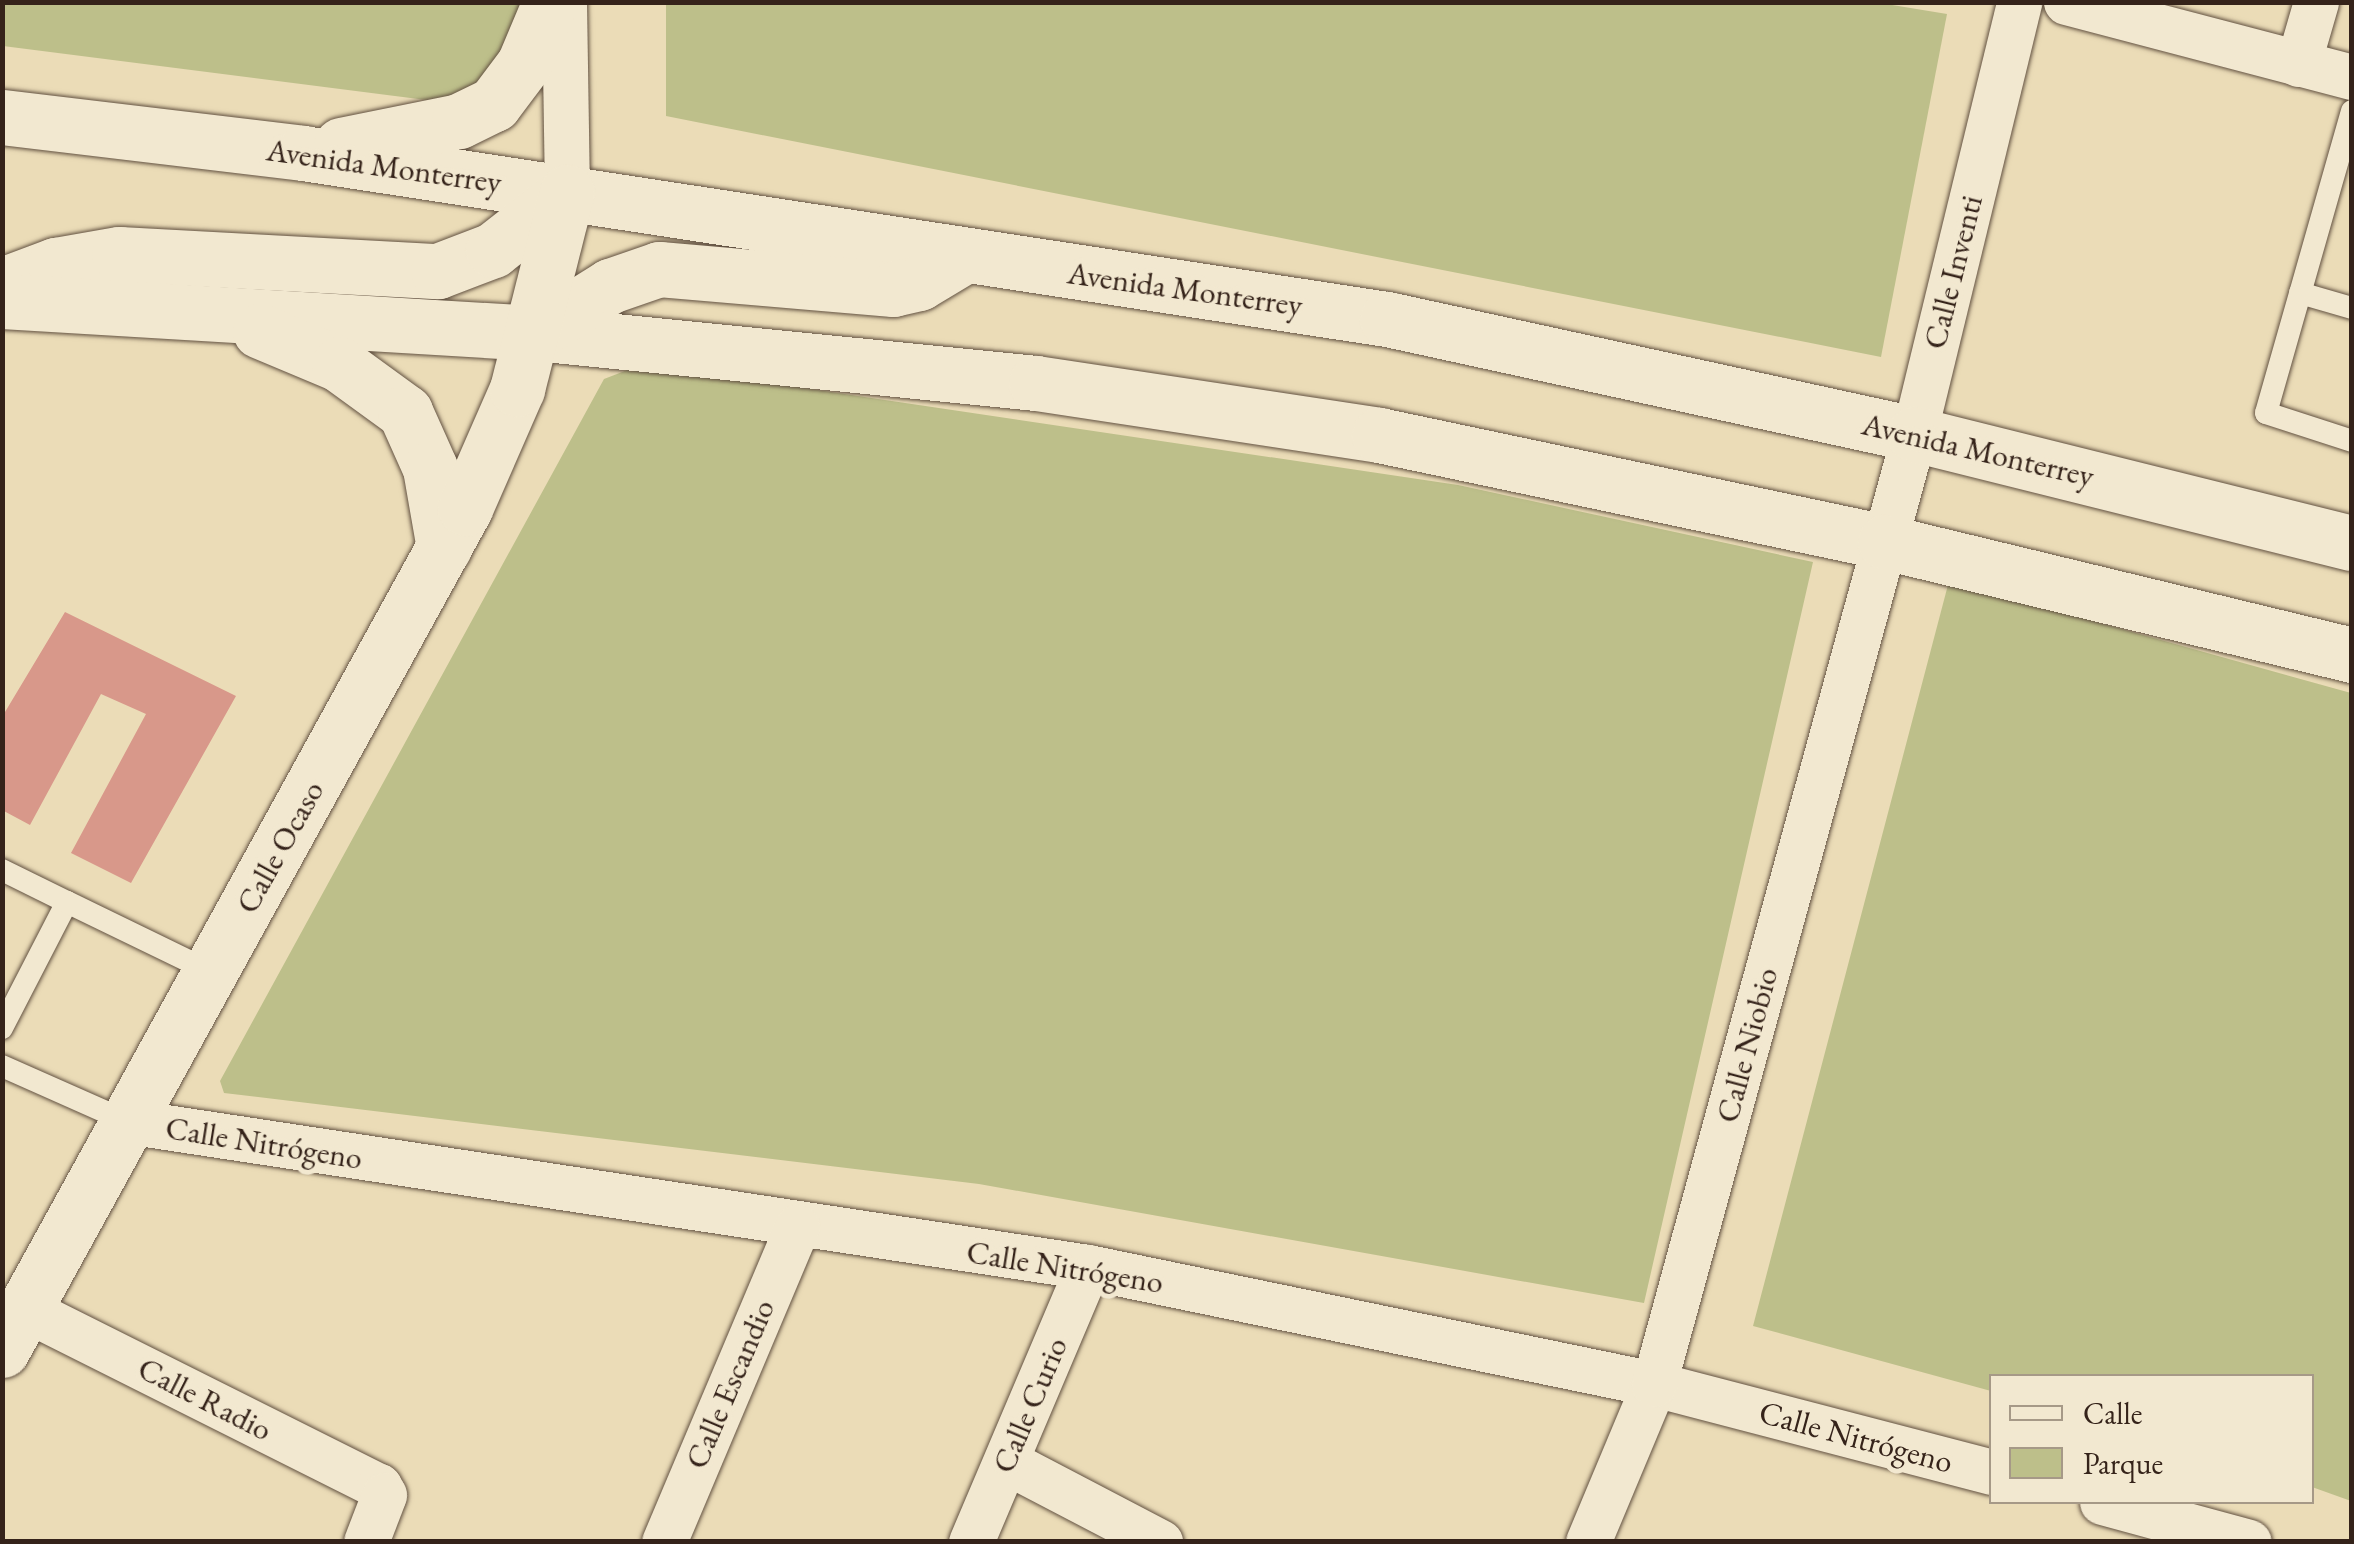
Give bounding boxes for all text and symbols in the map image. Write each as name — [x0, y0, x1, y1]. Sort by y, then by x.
street label: Avenida Monterrey — [264, 130, 504, 202]
street label: Calle Inventi — [1915, 191, 1991, 353]
street label: Avenida Monterrey — [1065, 253, 1305, 325]
street label: Avenida Monterrey — [1858, 405, 2098, 495]
street label: Calle Ocaso — [228, 774, 332, 920]
street label: Calle Niobio — [1708, 963, 1786, 1127]
street label: Calle Nitrógeno — [163, 1109, 365, 1177]
street label: Calle Nitrógeno — [964, 1233, 1166, 1301]
street label: Calle Escandio — [677, 1294, 783, 1474]
street label: Calle Curio — [984, 1331, 1076, 1479]
street label: Calle Radio — [132, 1349, 278, 1449]
legend — [1989, 1374, 2314, 1504]
street label: Calle Nitrógeno — [1755, 1393, 1957, 1481]
text: Calle — [2083, 1394, 2142, 1433]
text: Parque — [2083, 1444, 2163, 1483]

